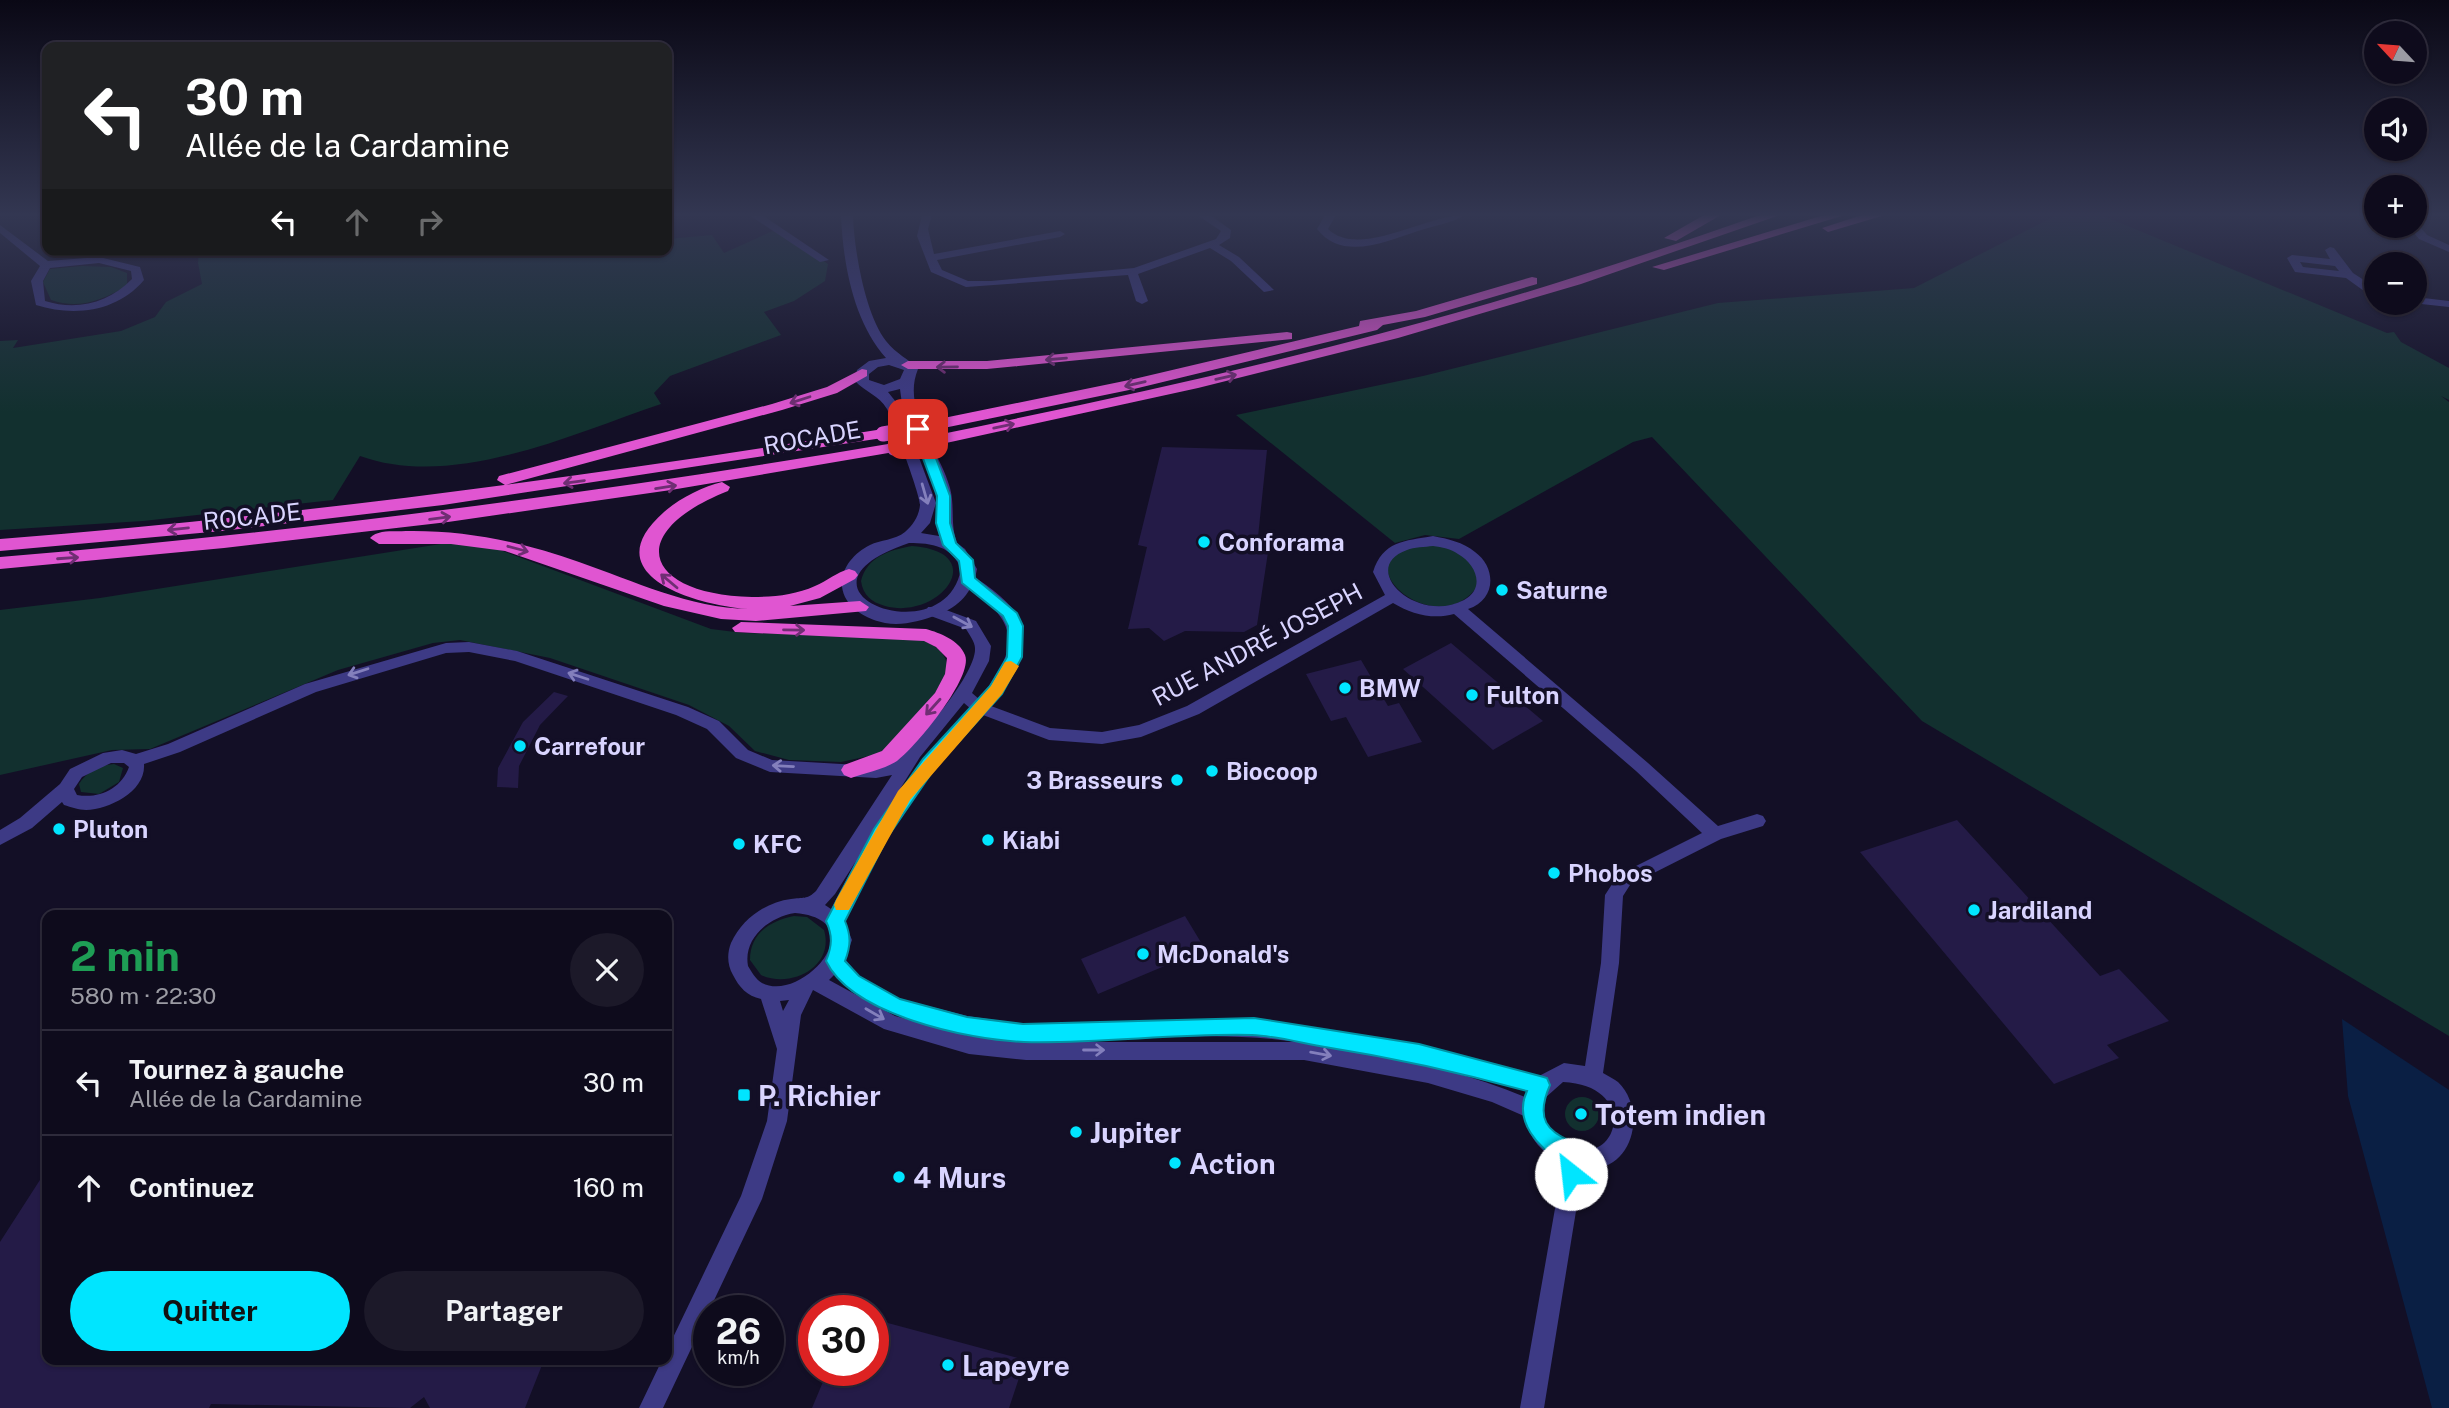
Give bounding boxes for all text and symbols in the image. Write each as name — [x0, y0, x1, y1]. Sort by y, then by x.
north arrow — [2364, 21, 2427, 84]
map controls — [2364, 21, 2427, 315]
text: 30 m — [185, 68, 304, 126]
icon: left — [70, 70, 161, 161]
button: sound — [2364, 98, 2427, 161]
text: Allée de la Cardamine — [185, 127, 510, 164]
button: + — [2364, 175, 2427, 238]
icon: left — [265, 203, 303, 241]
icon: ahead — [338, 203, 376, 241]
icon: right — [411, 203, 449, 241]
button: − — [2364, 252, 2427, 315]
one-way arrow — [1045, 353, 1068, 366]
one-way arrow — [936, 360, 959, 374]
one-way arrow — [1214, 370, 1237, 383]
one-way arrow — [1124, 378, 1147, 391]
one-way arrow — [789, 394, 811, 407]
pin — [888, 399, 948, 459]
icon: arrive — [899, 410, 937, 448]
street label: ROCADE — [761, 415, 863, 459]
one-way arrow — [992, 418, 1015, 432]
one-way arrow — [563, 476, 586, 489]
one-way arrow — [654, 480, 677, 493]
one-way arrow — [919, 483, 932, 505]
street label: ROCADE — [202, 497, 302, 535]
one-way arrow — [429, 512, 451, 525]
one-way arrow — [167, 523, 190, 536]
place label: Conforama — [1218, 528, 1345, 556]
marker: Conforama — [1196, 534, 1212, 550]
one-way arrow — [507, 543, 529, 556]
one-way arrow — [56, 551, 79, 564]
one-way arrow — [661, 573, 679, 589]
place label: Saturne — [1516, 576, 1608, 604]
street label: RUE ANDRÉ JOSEPH — [1147, 577, 1367, 711]
marker: Saturne — [1494, 582, 1510, 598]
one-way arrow — [952, 616, 972, 630]
one-way arrow — [782, 623, 805, 637]
one-way arrow — [348, 667, 370, 679]
one-way arrow — [568, 669, 590, 681]
place label: BMW — [1359, 674, 1421, 702]
marker: BMW — [1337, 680, 1353, 696]
place label: Fulton — [1486, 681, 1560, 709]
marker: Fulton — [1464, 687, 1480, 703]
one-way arrow — [925, 698, 942, 715]
place label: Carrefour — [534, 732, 645, 760]
marker: Carrefour — [512, 738, 528, 754]
place label: Biocoop — [1226, 757, 1318, 785]
one-way arrow — [771, 760, 794, 773]
marker: Biocoop — [1204, 763, 1220, 779]
place label: 3 Brasseurs — [1026, 766, 1163, 794]
marker: 3 Brasseurs — [1169, 772, 1185, 788]
place label: Pluton — [73, 815, 148, 843]
marker: Pluton — [51, 821, 67, 837]
place label: Kiabi — [1002, 826, 1060, 854]
place label: KFC — [753, 830, 802, 858]
marker: Kiabi — [980, 832, 996, 848]
marker: KFC — [731, 836, 747, 852]
place label: Phobos — [1568, 859, 1653, 887]
marker: Phobos — [1546, 865, 1562, 881]
place label: Jardiland — [1988, 896, 2092, 924]
marker: Jardiland — [1966, 902, 1982, 918]
text: 2 min — [70, 931, 180, 980]
button: close — [570, 933, 644, 1007]
place label: McDonald's — [1157, 940, 1289, 968]
marker: McDonald's — [1135, 946, 1151, 962]
text: 580 m · 22:30 — [70, 982, 216, 1009]
one-way arrow — [865, 1007, 885, 1021]
one-way arrow — [1082, 1043, 1105, 1057]
one-way arrow — [1309, 1048, 1332, 1061]
text: Tournez à gauche — [129, 1054, 344, 1085]
icon: left — [70, 1064, 108, 1102]
text: 30 m — [583, 1067, 644, 1098]
place label: P. Richier — [758, 1079, 881, 1112]
text: Allée de la Cardamine — [129, 1085, 363, 1112]
marker: P. Richier — [736, 1087, 752, 1103]
place label: Totem indien — [1595, 1098, 1766, 1131]
marker: Totem indien — [1573, 1106, 1589, 1122]
place label: Jupiter — [1090, 1116, 1181, 1149]
marker: Jupiter — [1068, 1124, 1084, 1140]
position arrow — [1534, 1137, 1608, 1211]
place label: Action — [1189, 1147, 1276, 1180]
marker: Action — [1167, 1155, 1183, 1171]
place label: 4 Murs — [913, 1161, 1006, 1194]
icon: ahead — [70, 1169, 108, 1207]
marker: 4 Murs — [891, 1169, 907, 1185]
text: Continuez — [129, 1172, 254, 1203]
text: 160 m — [573, 1172, 644, 1203]
button: Quitter — [70, 1271, 350, 1351]
button: Partager — [364, 1271, 644, 1351]
speed limit sign: 30 — [798, 1295, 889, 1386]
text: 26 — [716, 1311, 761, 1352]
text: km/h — [717, 1347, 760, 1368]
place label: Lapeyre — [962, 1349, 1070, 1382]
marker: Lapeyre — [940, 1357, 956, 1373]

